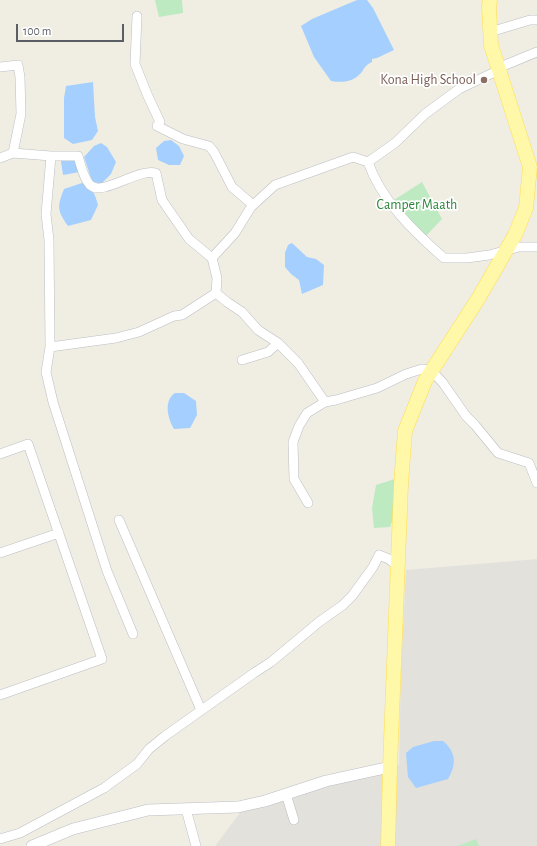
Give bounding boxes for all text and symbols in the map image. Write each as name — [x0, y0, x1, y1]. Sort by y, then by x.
scale bar — [18, 16, 126, 42]
text: 100 m — [23, 25, 51, 37]
place label: Kona High School — [380, 72, 476, 88]
marker: Kona High School — [479, 75, 489, 85]
park label: Camper Maath — [377, 197, 457, 213]

